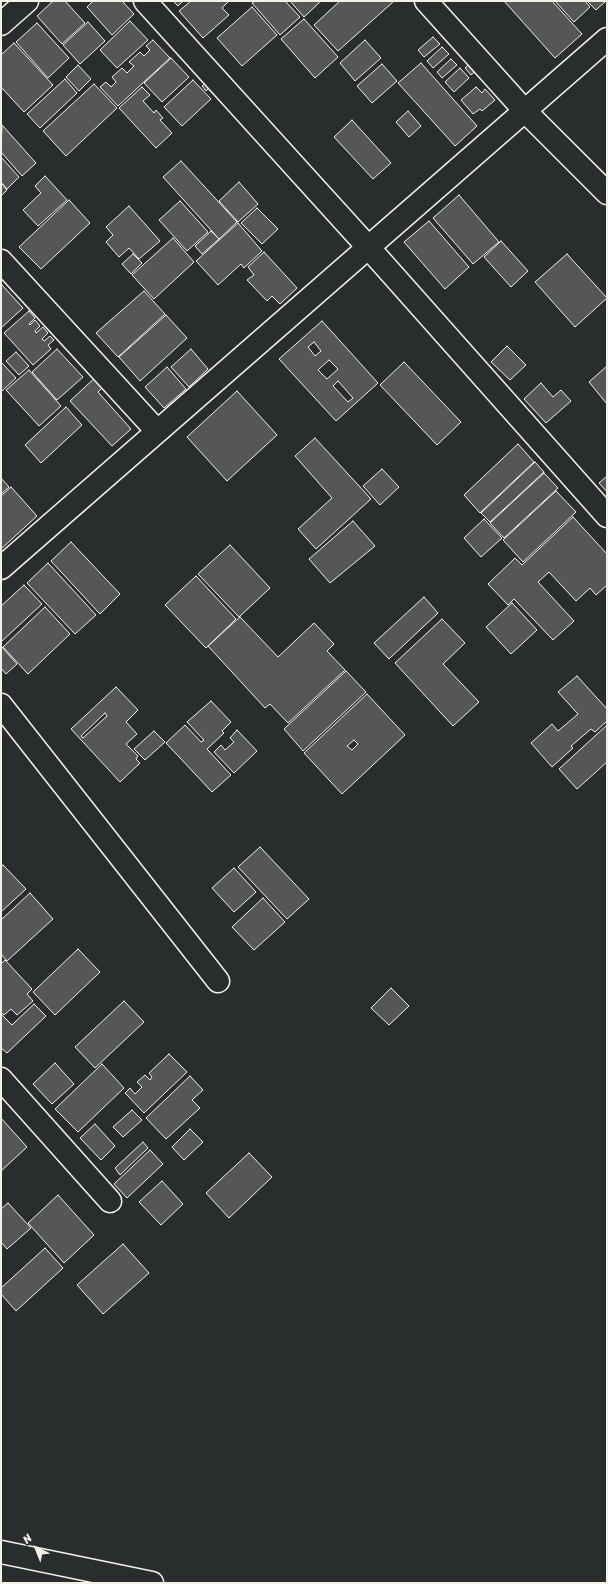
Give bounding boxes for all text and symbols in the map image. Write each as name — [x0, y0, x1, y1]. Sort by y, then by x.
north arrow — [16, 1528, 56, 1568]
text: N — [18, 1529, 37, 1548]

